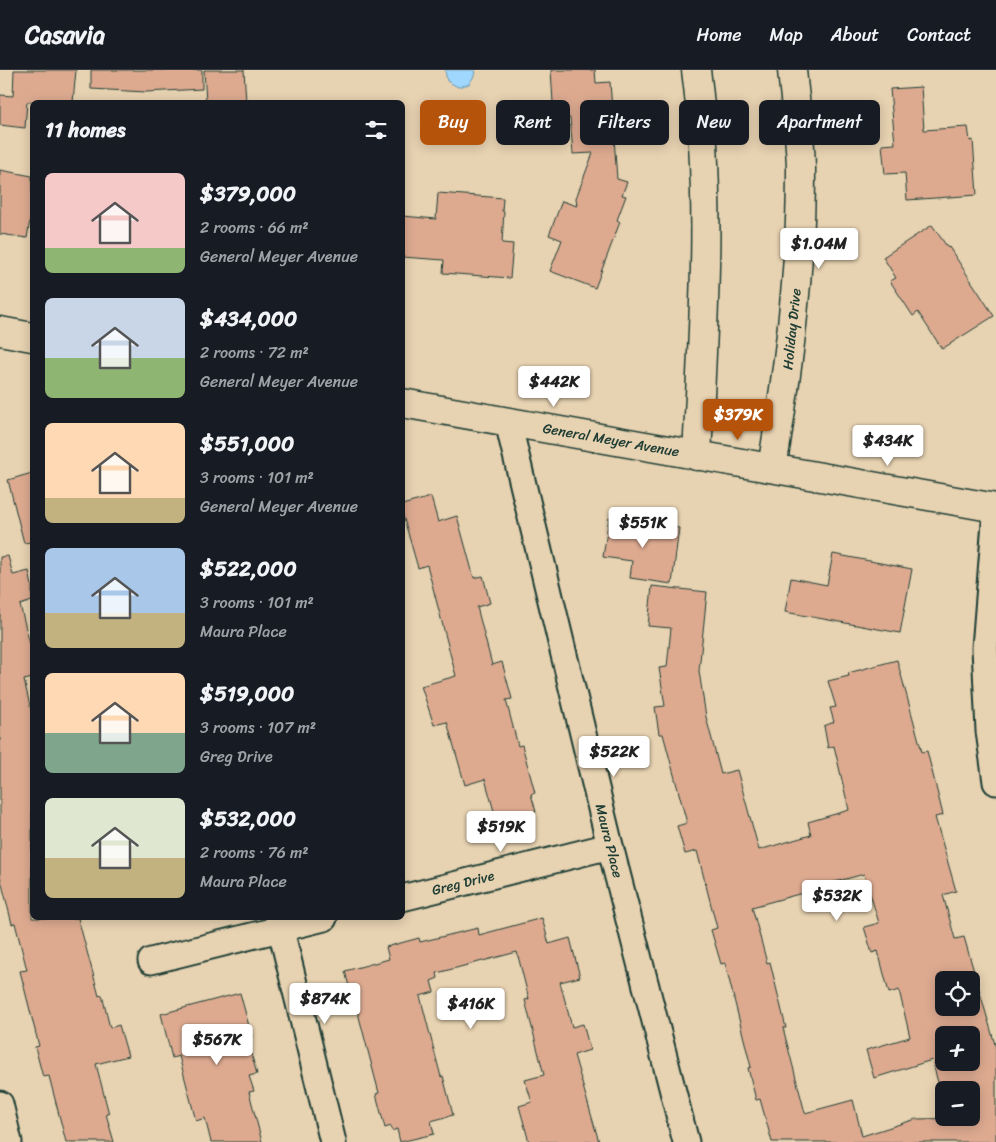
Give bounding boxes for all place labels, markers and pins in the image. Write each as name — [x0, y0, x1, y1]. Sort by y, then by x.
pin: $1.04M — [778, 228, 860, 270]
pin: $442K — [519, 366, 589, 408]
pin: $379K — [703, 398, 773, 441]
pin: $434K — [853, 424, 923, 467]
pin: $551K — [608, 506, 678, 549]
pin: $522K — [579, 736, 649, 778]
pin: $519K — [466, 810, 536, 853]
pin: $532K — [802, 880, 872, 922]
pin: $874K — [290, 982, 360, 1025]
pin: $416K — [436, 988, 506, 1030]
pin: $567K — [182, 1024, 252, 1066]

